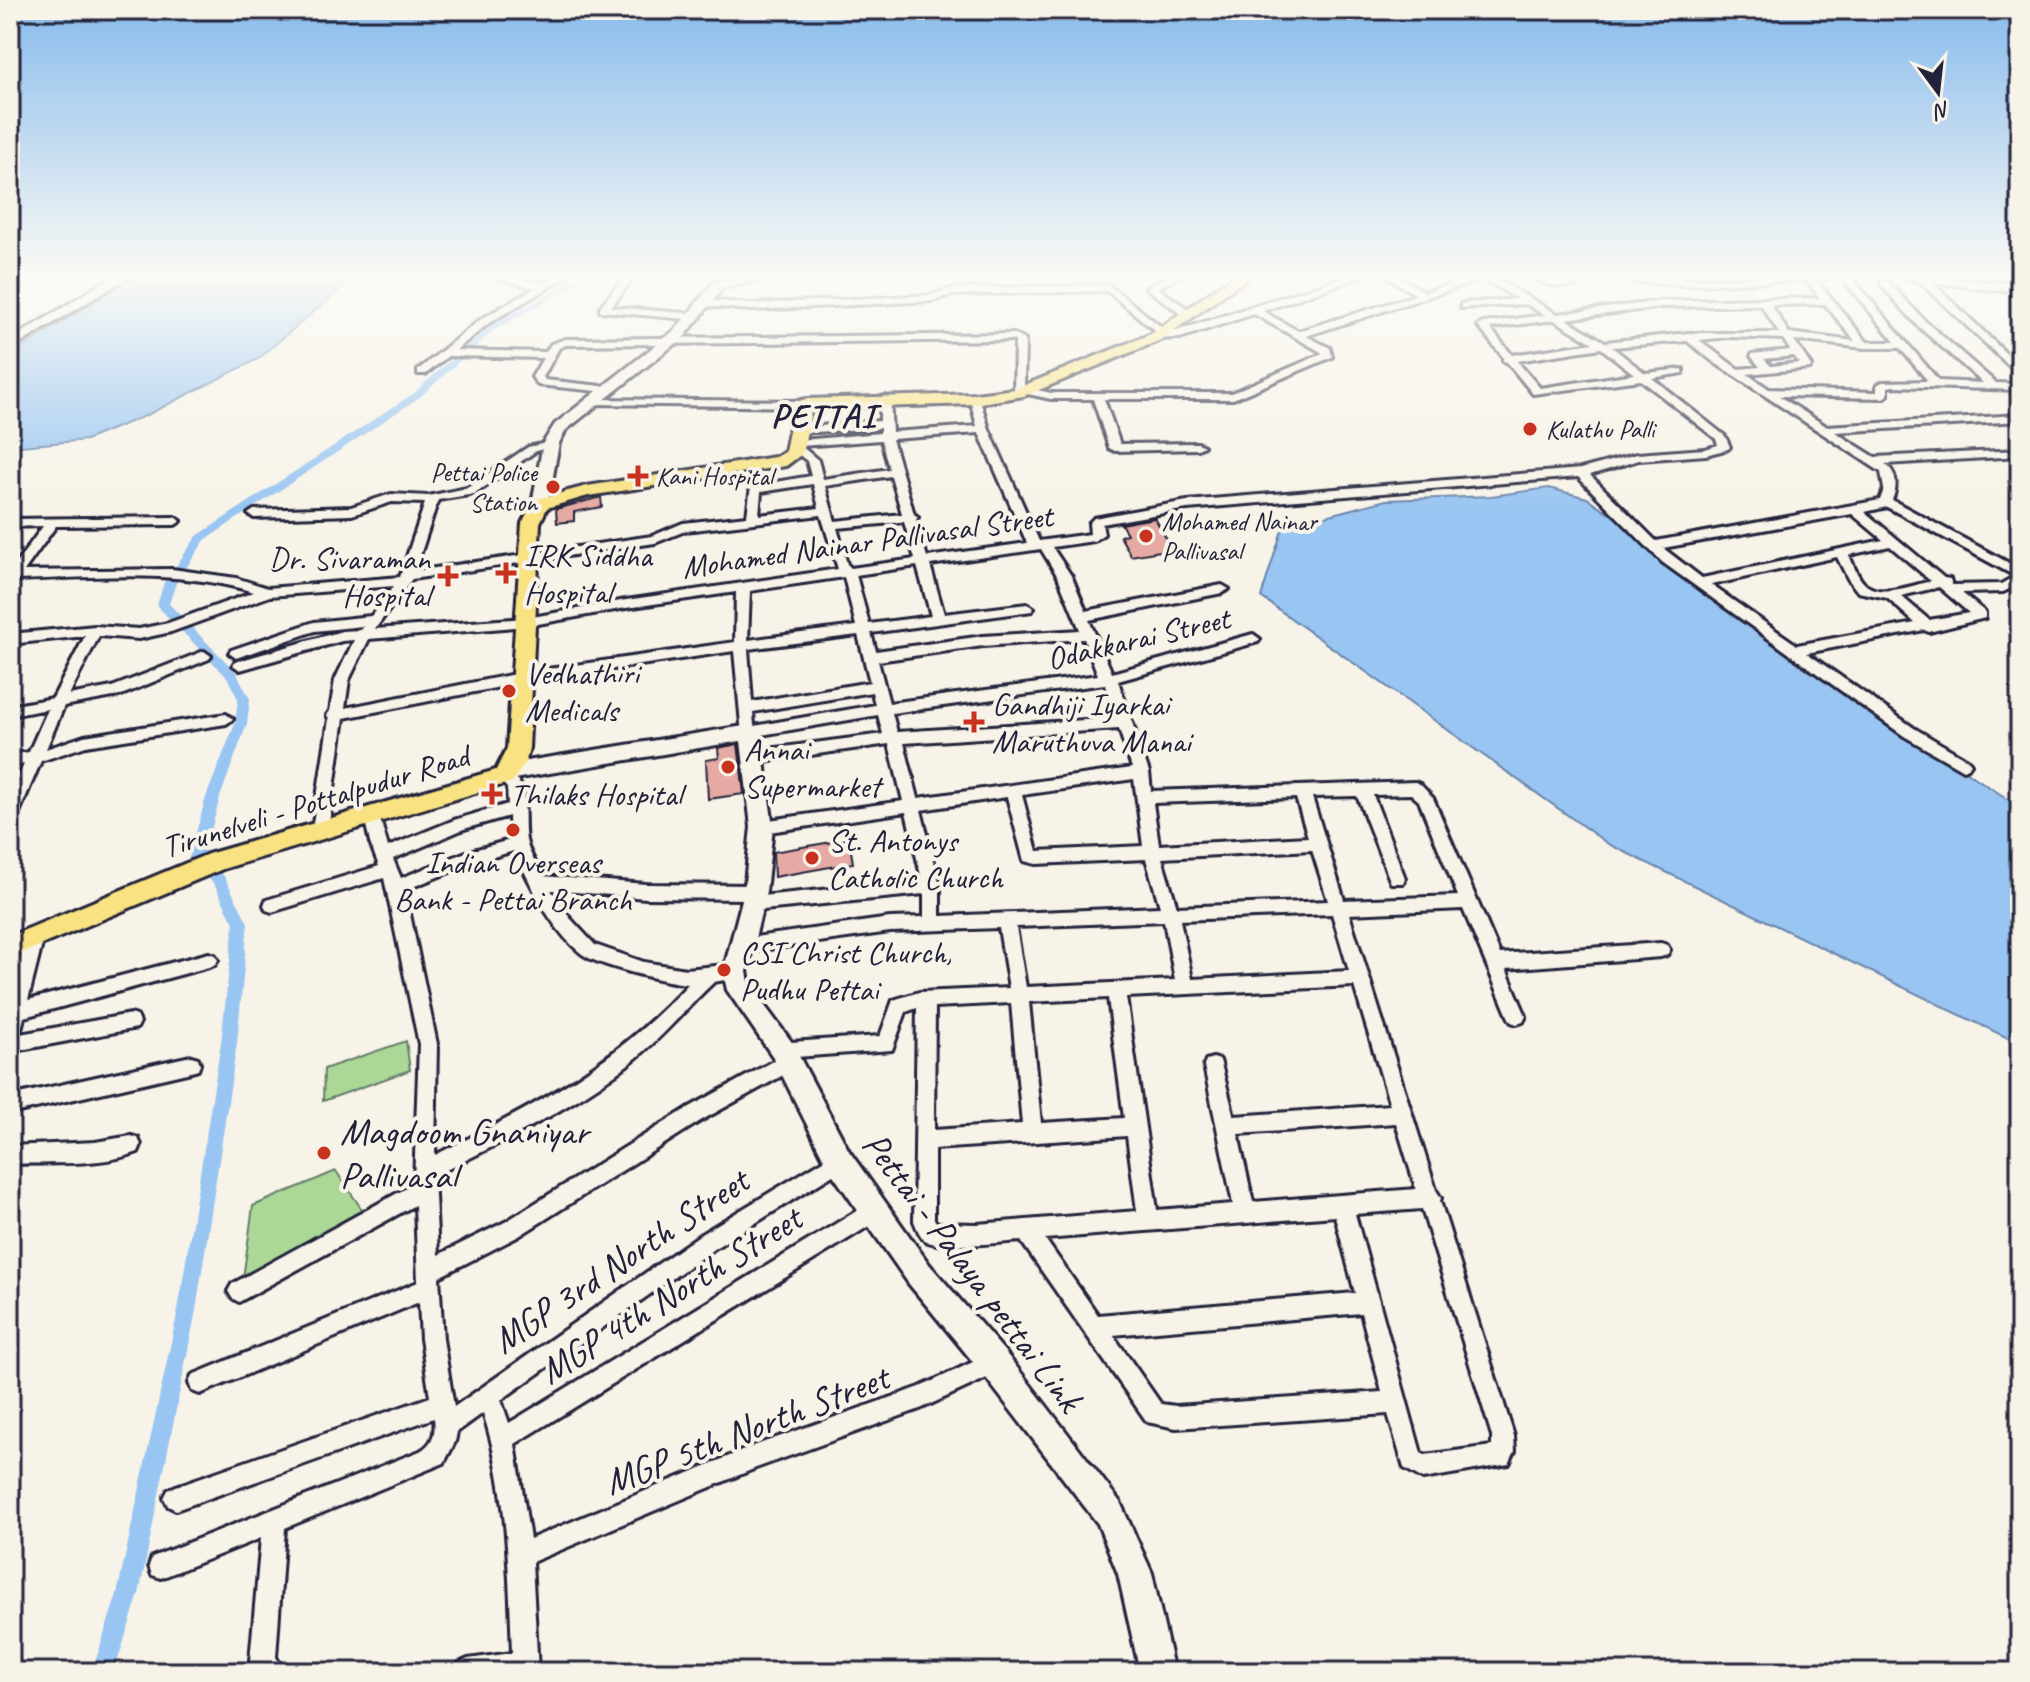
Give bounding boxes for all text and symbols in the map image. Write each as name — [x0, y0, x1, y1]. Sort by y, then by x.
north arrow — [1898, 52, 1978, 132]
text: N — [1929, 95, 1953, 127]
district label: PETTAI — [771, 394, 882, 437]
place label: Kulathu Palli — [1546, 413, 1658, 446]
marker: Kulathu Palli — [1521, 420, 1539, 438]
place label: Pettai Police Station — [431, 456, 539, 519]
place label: Kani Hospital — [656, 460, 778, 493]
marker: Kani Hospital — [627, 465, 649, 487]
marker: Pettai Police Station — [544, 478, 562, 496]
street label: Mohamed Nainar Pallivasal Street — [679, 495, 1058, 588]
place label: Mohamed Nainar Pallivasal — [1162, 505, 1318, 568]
marker: Mohamed Nainar Pallivasal — [1137, 527, 1155, 545]
place label: IRK Siddha Hospital — [524, 535, 654, 613]
place label: Dr. Sivaraman Hospital — [269, 538, 436, 616]
marker: IRK Siddha Hospital — [495, 562, 517, 584]
marker: Dr. Sivaraman Hospital — [437, 565, 459, 587]
street label: Odakkarai Street — [1043, 597, 1237, 679]
place label: Vedhathiri Medicals — [525, 653, 643, 731]
marker: Vedhathiri Medicals — [500, 682, 518, 700]
place label: Gandhiji Iyarkai Maruthuva Manai — [992, 684, 1195, 762]
marker: Gandhiji Iyarkai Maruthuva Manai — [963, 711, 985, 733]
place label: Annai Supermarket — [744, 729, 884, 807]
street label: Tirunelveli - Pottalpudur Road — [157, 734, 478, 868]
marker: Annai Supermarket — [719, 758, 737, 776]
place label: Thilaks Hospital — [510, 774, 687, 815]
marker: Thilaks Hospital — [481, 783, 503, 805]
place label: St. Antonys Catholic Church — [828, 820, 1004, 898]
marker: Indian Overseas Bank - Pettai Branch — [504, 821, 522, 839]
place label: Indian Overseas Bank - Pettai Branch — [394, 842, 632, 920]
marker: St. Antonys Catholic Church — [803, 849, 821, 867]
place label: CSI Christ Church, Pudhu Pettai — [740, 932, 952, 1010]
marker: CSI Christ Church, Pudhu Pettai — [715, 961, 733, 979]
place label: Magdoom Gnaniyar Pallivasal — [340, 1108, 593, 1199]
street label: Pettai - Palaya pettai Link — [852, 1122, 1095, 1423]
marker: Magdoom Gnaniyar Pallivasal — [315, 1144, 333, 1162]
street label: MGP 3rd North Street — [483, 1155, 760, 1364]
street label: MGP 4th North Street — [530, 1193, 813, 1394]
street label: MGP 5th North Street — [598, 1352, 898, 1505]

